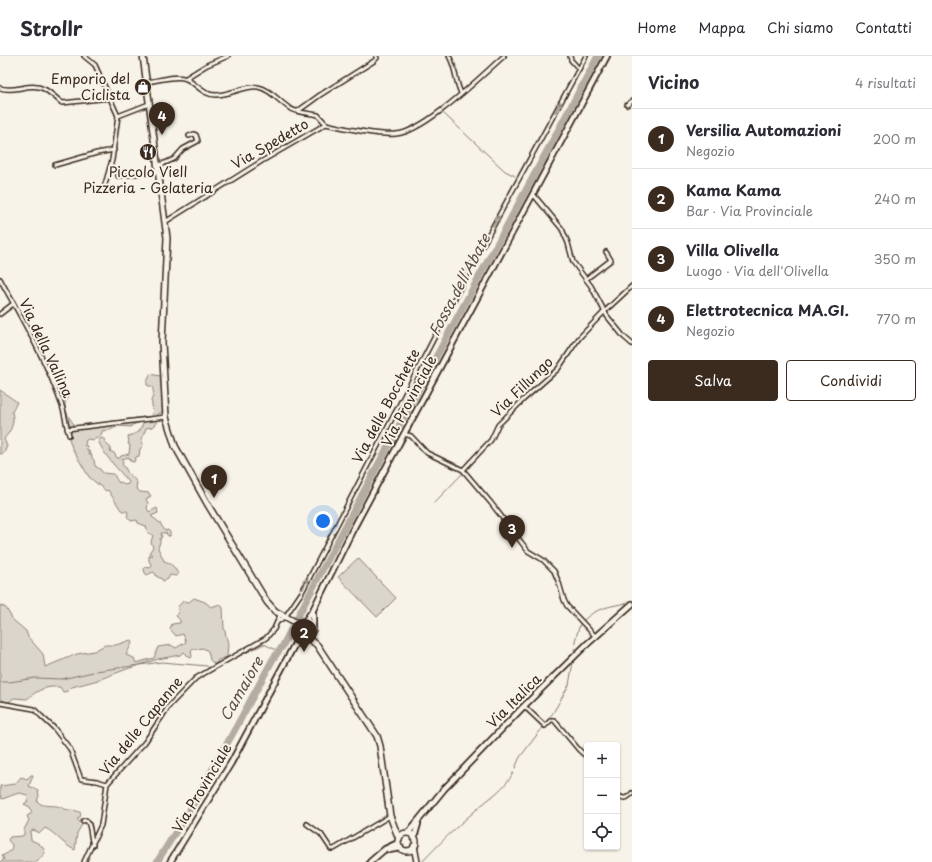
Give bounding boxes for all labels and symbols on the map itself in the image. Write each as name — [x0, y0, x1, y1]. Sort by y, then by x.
place label: Emporio del Ciclista — [51, 68, 130, 105]
shop icon: Emporio del Ciclista — [133, 77, 153, 97]
one-way arrow — [555, 101, 563, 113]
pin: 4 — [149, 102, 175, 135]
street label: Via Spedetto — [227, 113, 312, 174]
restaurant icon: Piccolo Viell Pizzeria - Gelateria — [138, 142, 158, 162]
place label: Piccolo Viell Pizzeria - Gelateria — [83, 161, 213, 198]
one-way arrow — [492, 215, 500, 227]
water label: Fossa dell'Abate — [422, 228, 496, 340]
street label: Via della Vallina — [14, 295, 79, 401]
street label: Via delle Bocchette — [346, 345, 425, 467]
street label: Via Provinciale — [376, 351, 442, 450]
street label: Via Fillungo — [486, 351, 558, 422]
pin: 1 — [201, 465, 227, 498]
your location — [313, 511, 333, 531]
pin: 3 — [499, 515, 525, 548]
one-way arrow — [302, 578, 309, 590]
pin: 2 — [291, 619, 317, 652]
water label: Camaiore — [213, 651, 269, 725]
street label: Via Italica — [482, 668, 546, 733]
street label: Via delle Capanne — [94, 671, 187, 780]
street label: Via Provinciale — [167, 739, 237, 836]

